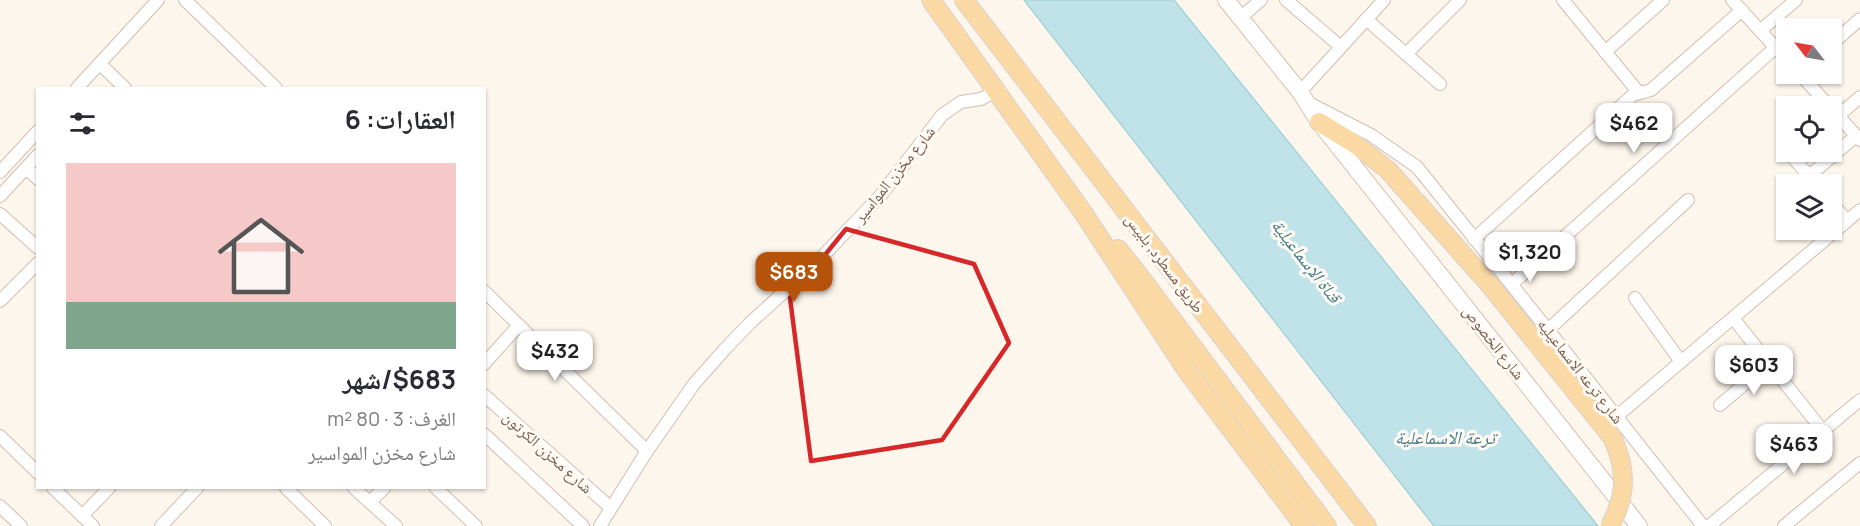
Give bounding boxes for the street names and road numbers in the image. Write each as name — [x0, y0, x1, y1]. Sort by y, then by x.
street label: شارع مخزن المواسير — [848, 121, 940, 228]
street label: طريق مسطرد, بلبيس — [1120, 209, 1210, 317]
street label: شارع الخصوص — [1458, 300, 1530, 384]
street label: شارع ترعه الاسماعيليه — [1533, 314, 1629, 428]
street label: شارع مخزن الكرتون — [498, 406, 598, 498]

